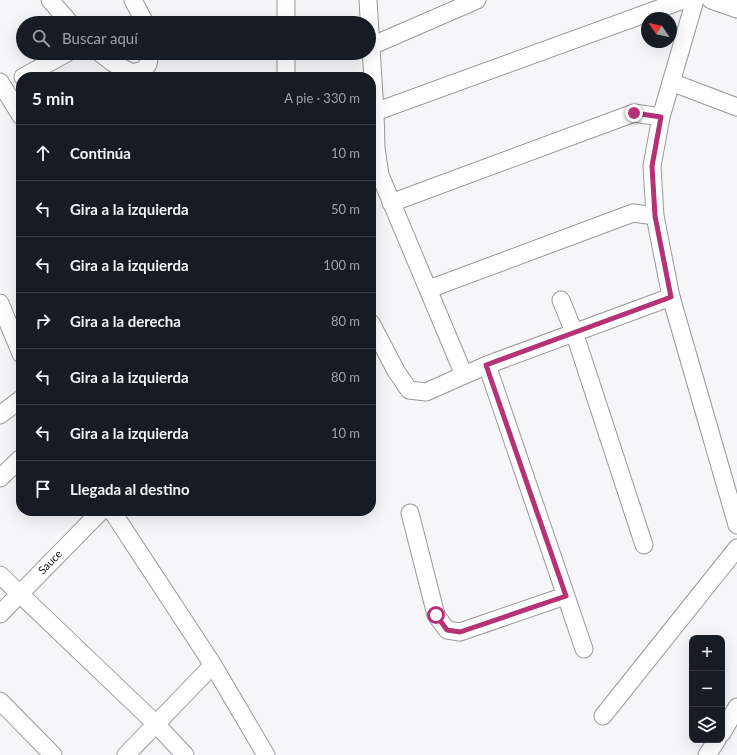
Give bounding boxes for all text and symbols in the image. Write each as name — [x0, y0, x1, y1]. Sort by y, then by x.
north arrow — [641, 12, 677, 48]
search box — [16, 16, 376, 60]
icon: search — [30, 27, 52, 49]
text: Buscar aquí — [62, 29, 138, 47]
text: 5 min — [32, 88, 74, 109]
text: A pie · 330 m — [284, 90, 360, 106]
route end — [625, 104, 643, 122]
icon: ahead — [32, 142, 54, 164]
text: Continúa — [70, 144, 131, 162]
text: 10 m — [331, 145, 360, 161]
icon: left — [32, 198, 54, 220]
text: Gira a la izquierda — [70, 200, 189, 218]
text: 50 m — [331, 201, 360, 217]
icon: left — [32, 254, 54, 276]
text: Gira a la izquierda — [70, 256, 189, 274]
text: 100 m — [323, 257, 360, 273]
icon: right — [32, 310, 54, 332]
text: Gira a la derecha — [70, 312, 181, 330]
text: 80 m — [331, 313, 360, 329]
icon: left — [32, 366, 54, 388]
text: Gira a la izquierda — [70, 368, 189, 386]
text: 80 m — [331, 369, 360, 385]
icon: left — [32, 422, 54, 444]
text: Gira a la izquierda — [70, 424, 189, 442]
text: 10 m — [331, 425, 360, 441]
icon: arrive — [32, 478, 54, 500]
text: Llegada al destino — [70, 480, 190, 498]
street label: Sauce — [35, 547, 64, 576]
route start — [427, 606, 445, 624]
map controls — [689, 635, 725, 743]
button: + — [689, 635, 725, 671]
button: − — [689, 671, 725, 707]
button: layers — [689, 707, 725, 743]

